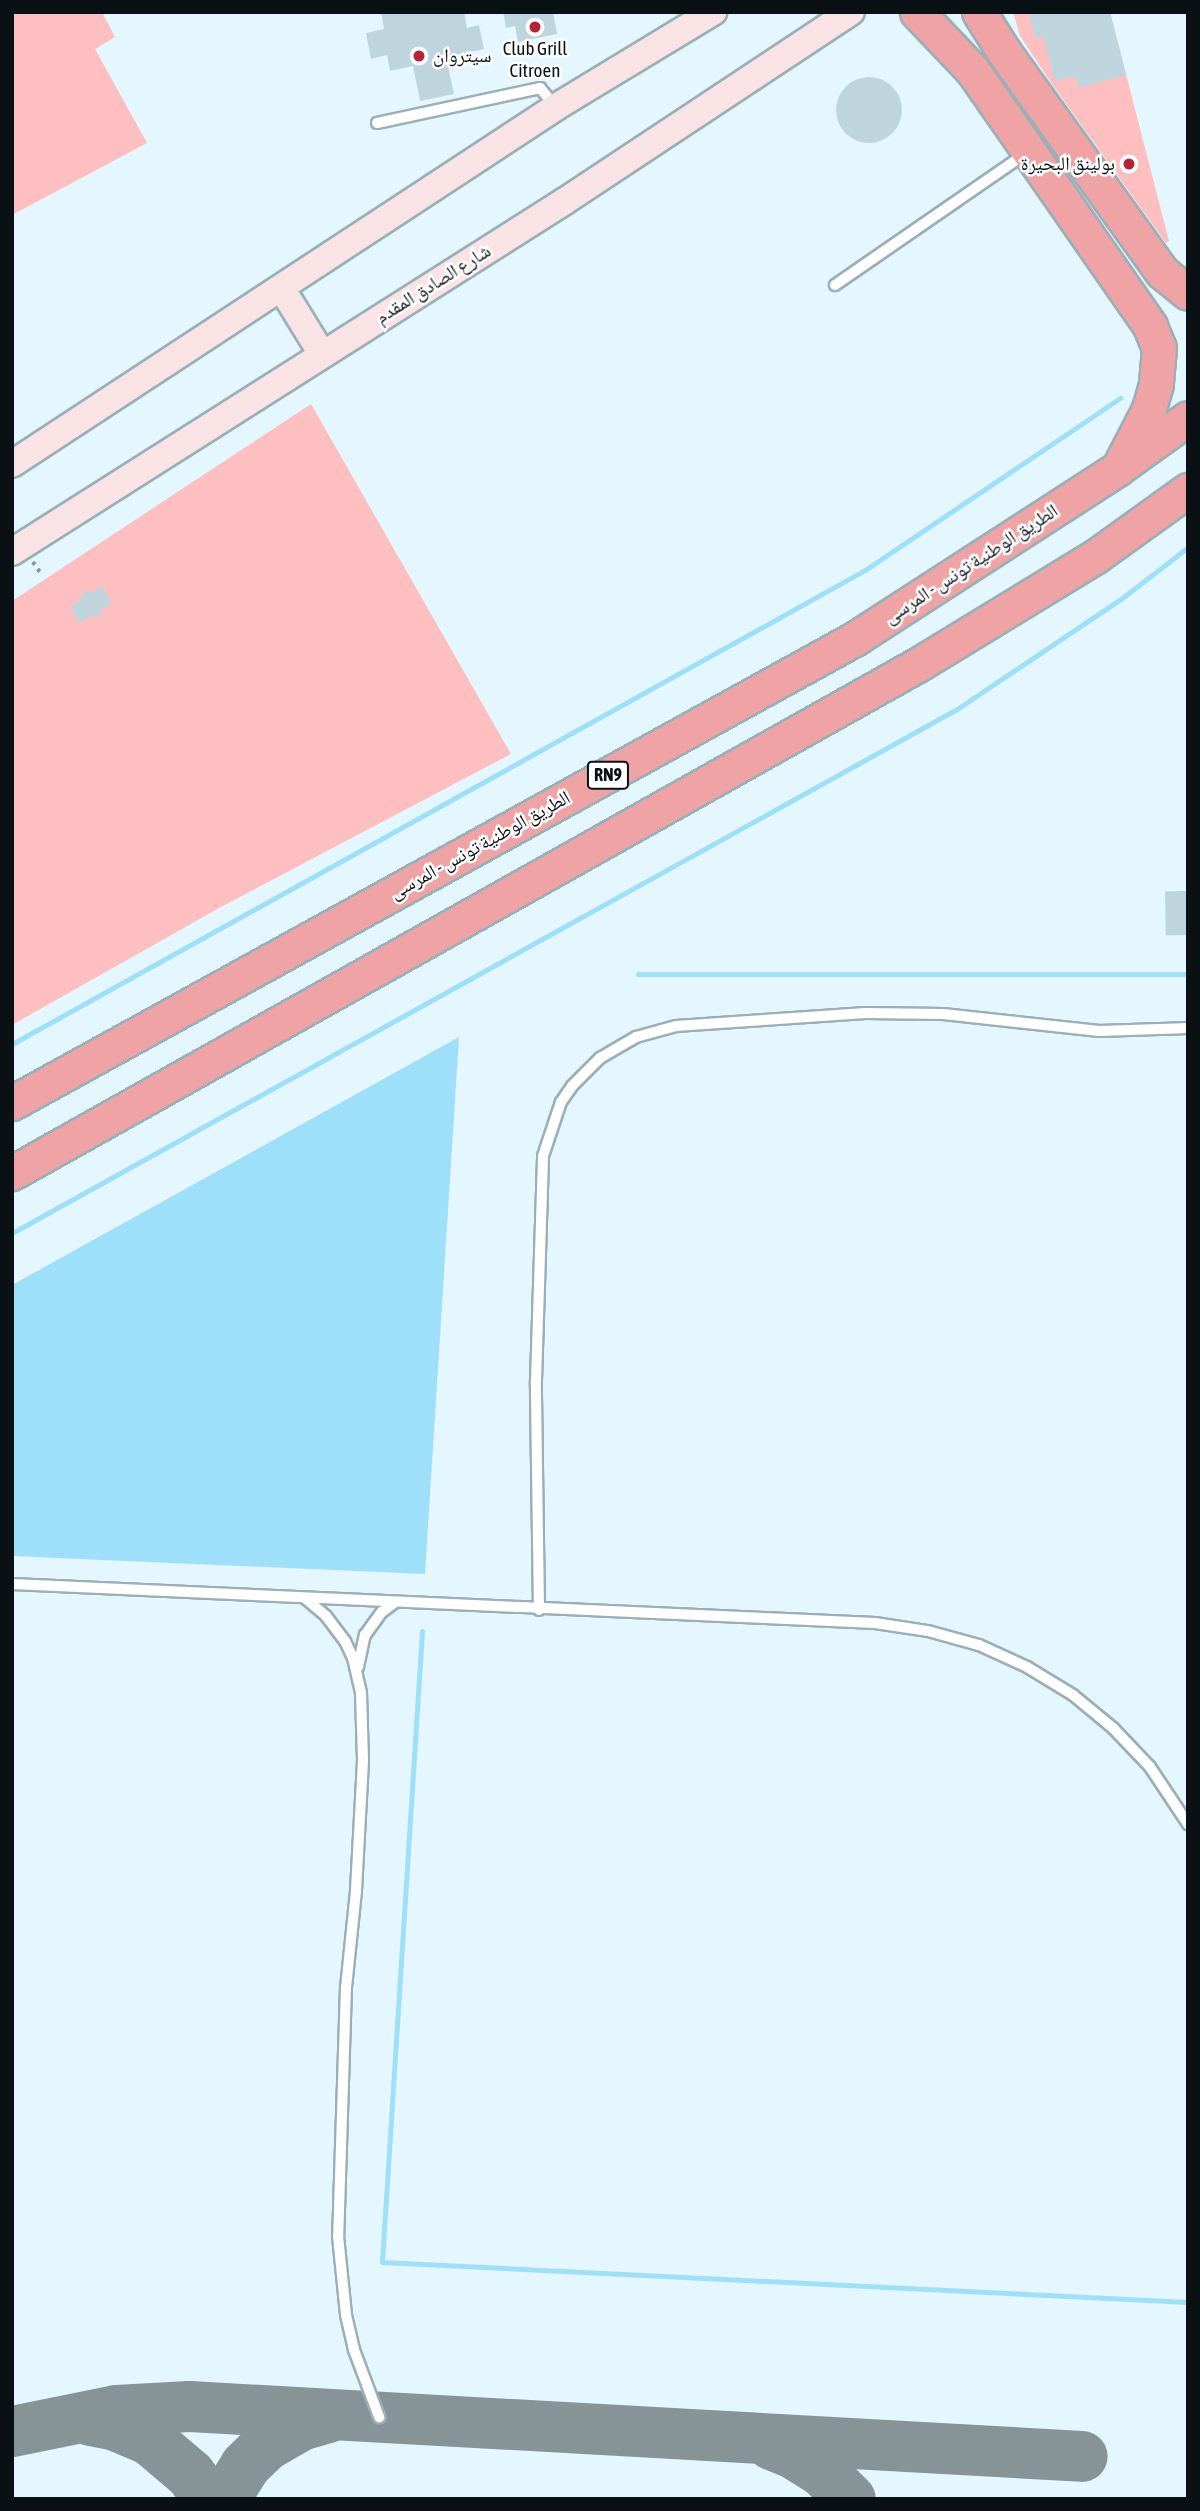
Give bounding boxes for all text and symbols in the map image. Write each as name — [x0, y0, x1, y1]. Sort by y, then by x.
marker: Club Grill Citroen — [527, 19, 543, 35]
place label: Club Grill Citroen — [503, 38, 567, 82]
place label: سيتروان — [433, 45, 491, 67]
marker: سيتروان — [411, 48, 427, 64]
place label: بولينق البحيرة — [1021, 153, 1115, 175]
marker: بولينق البحيرة — [1121, 156, 1137, 172]
street label: شارع الصادق المقدم — [371, 239, 495, 329]
street label: الطريق الوطنية تونس - المرسى — [880, 499, 1062, 629]
road number: RN9 — [585, 760, 631, 790]
street label: الطريق الوطنية تونس - المرسى — [386, 786, 574, 904]

